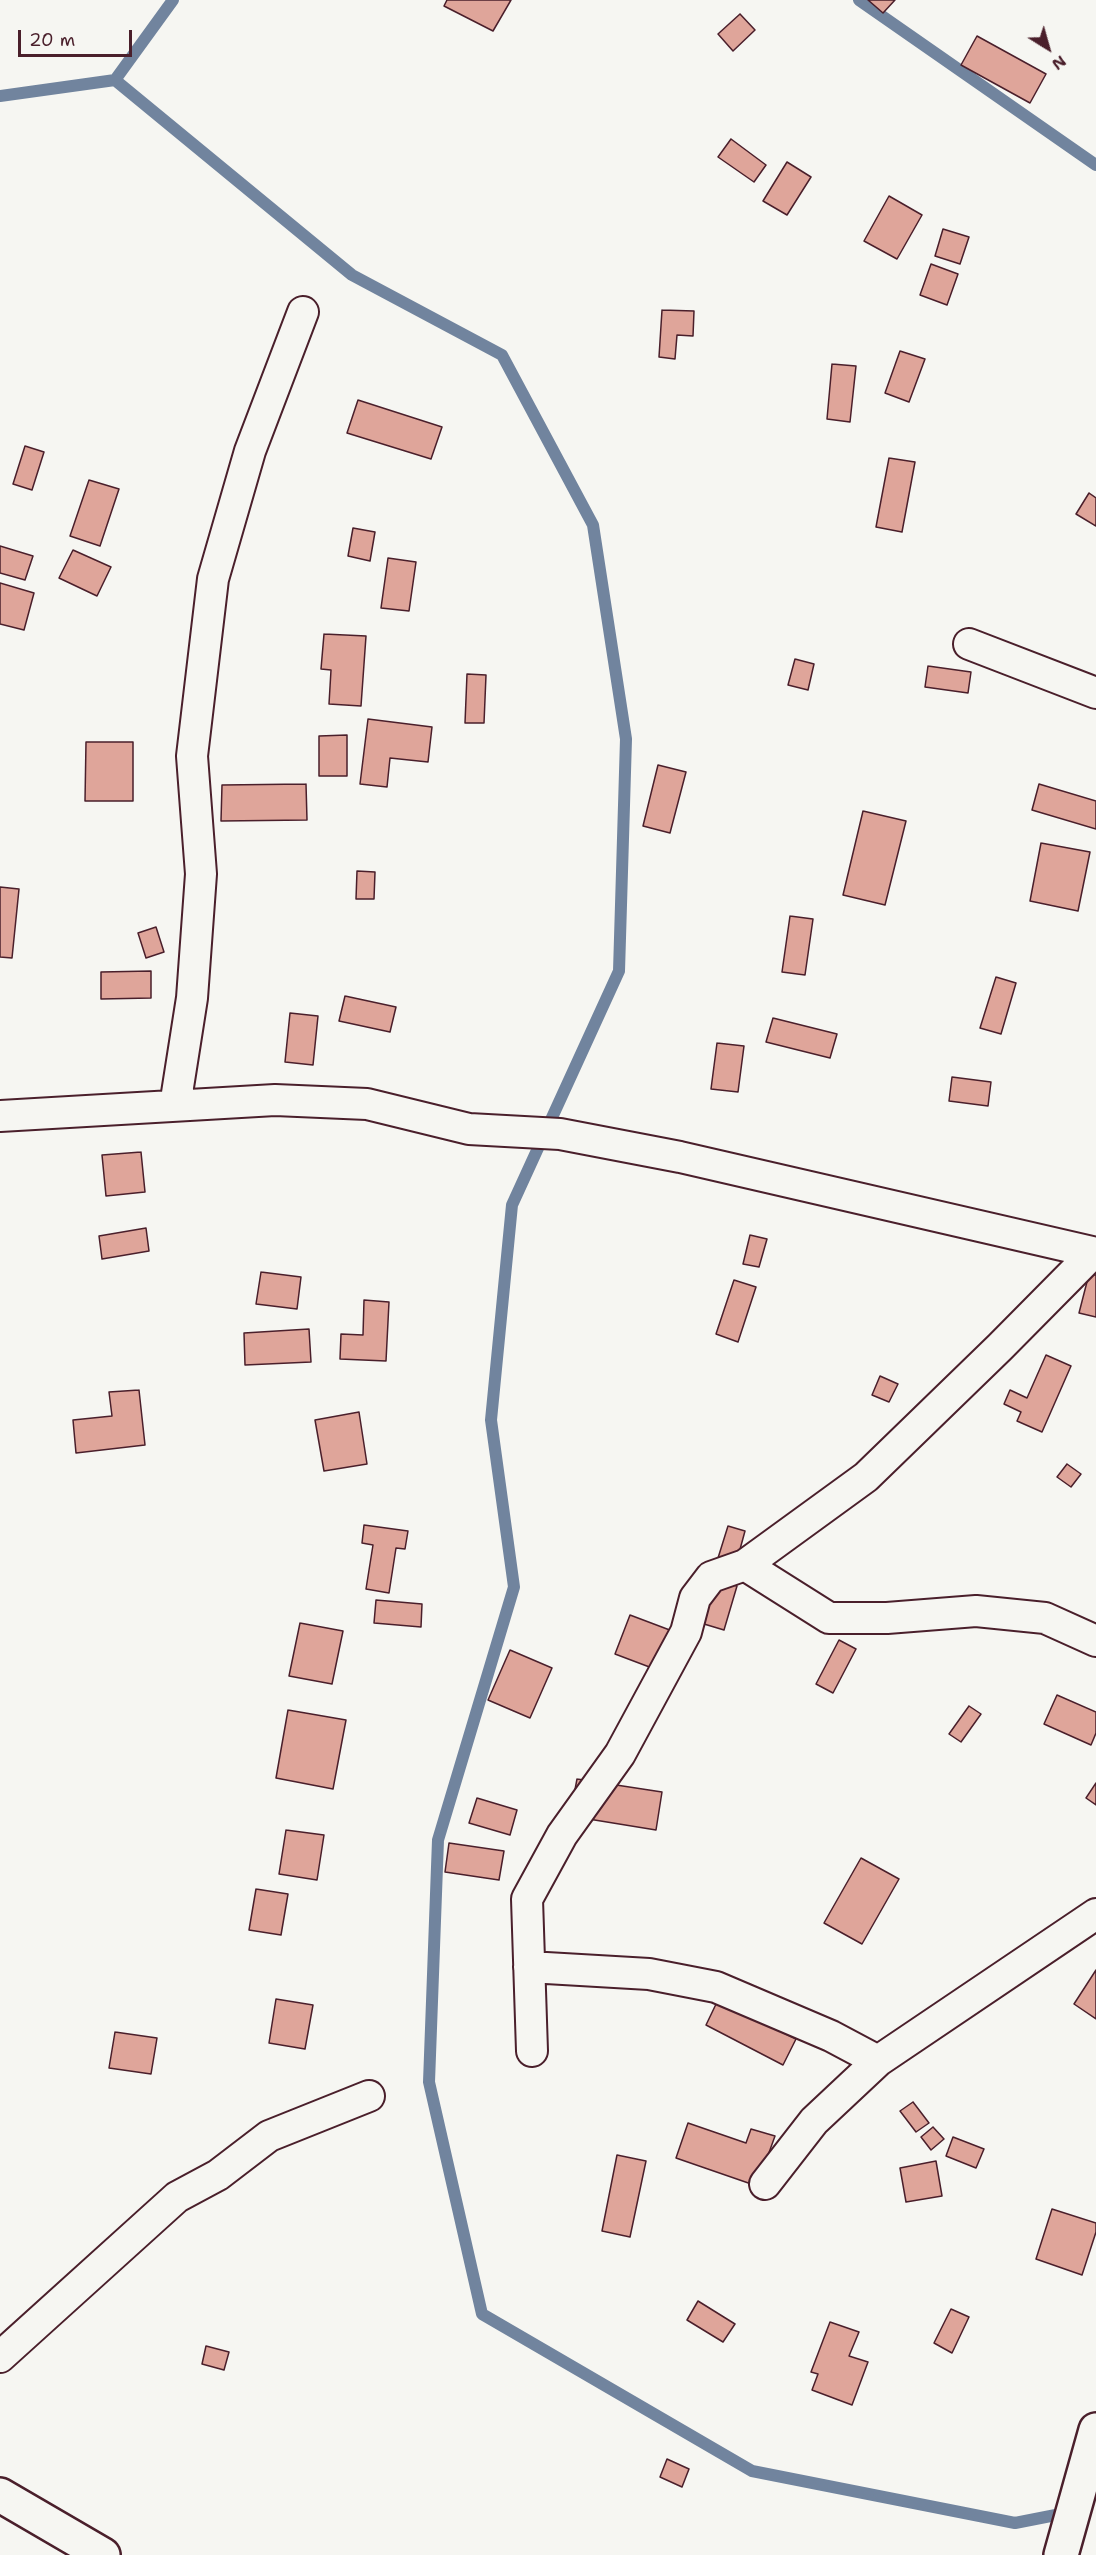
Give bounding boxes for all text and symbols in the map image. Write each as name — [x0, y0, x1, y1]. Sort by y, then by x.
scale bar — [21, 18, 135, 56]
north arrow — [1018, 18, 1078, 78]
text: 20 m — [29, 28, 75, 52]
text: N — [1048, 51, 1071, 75]

